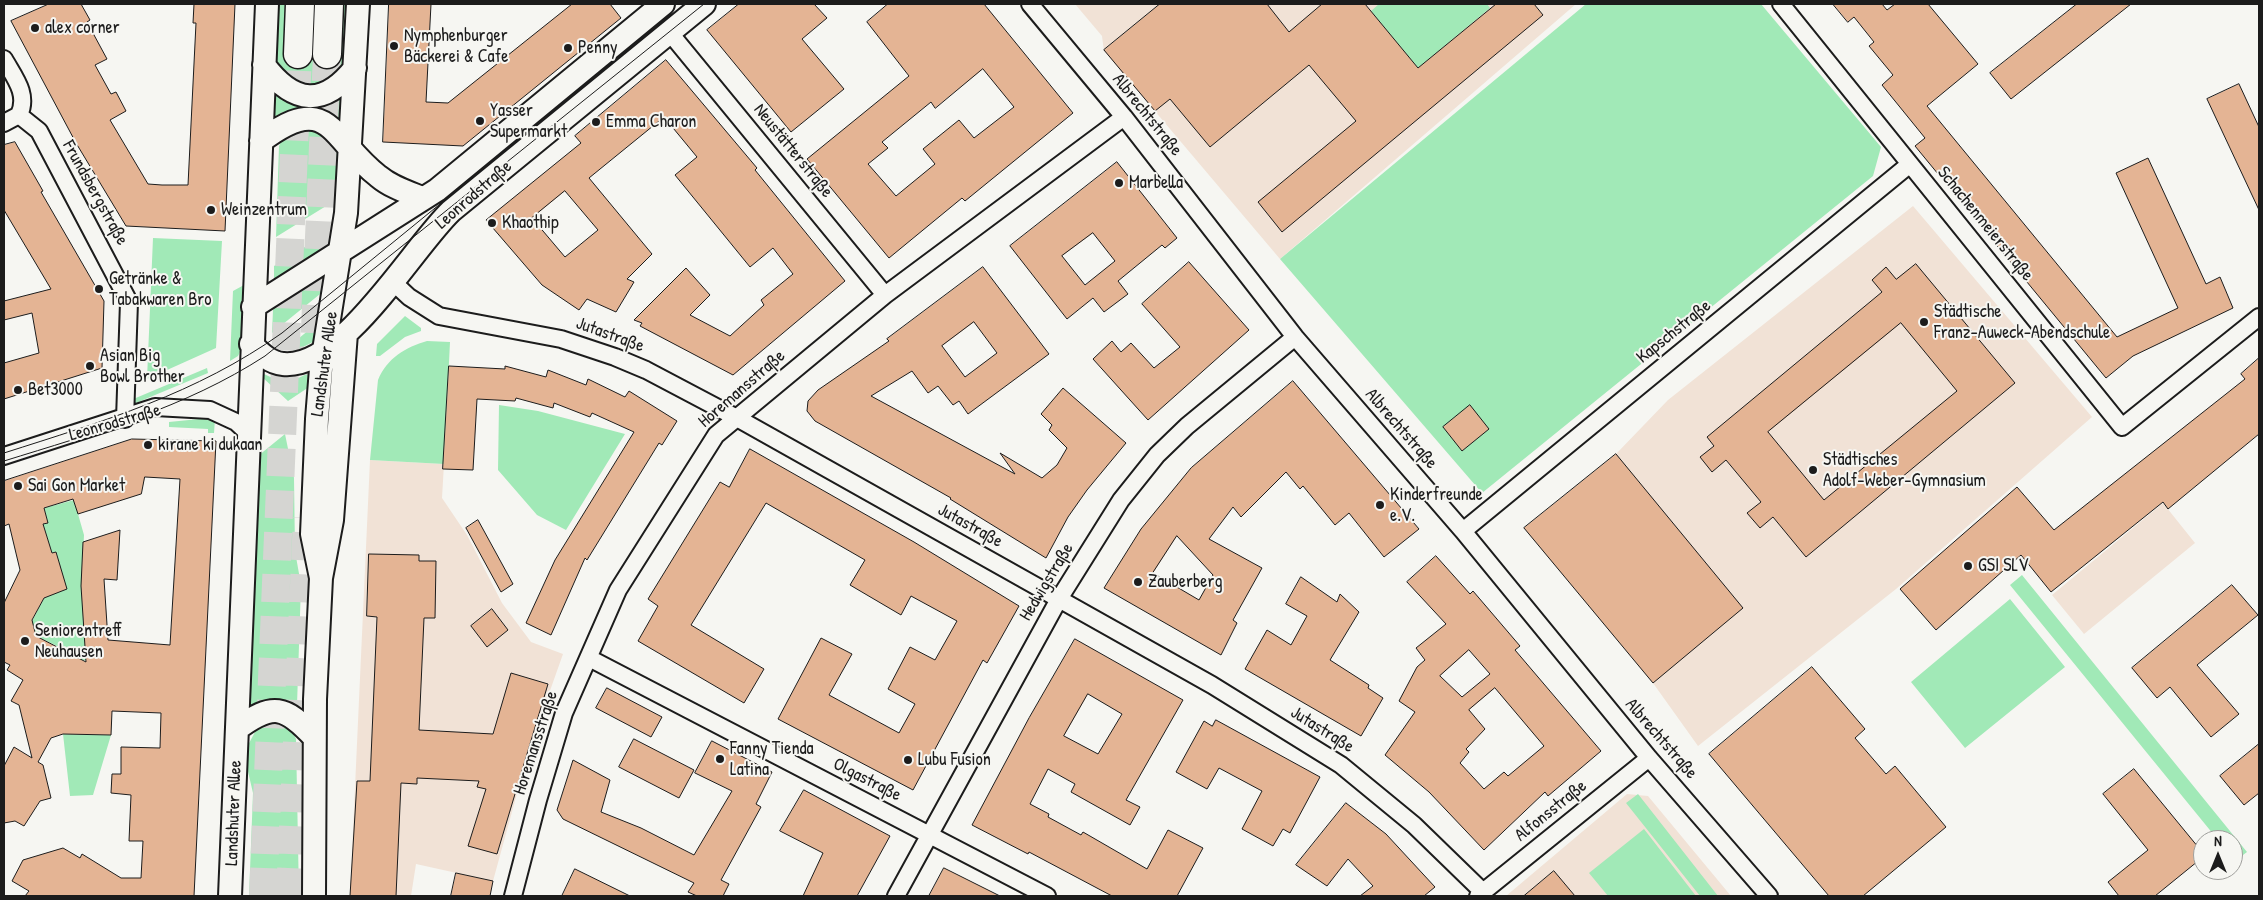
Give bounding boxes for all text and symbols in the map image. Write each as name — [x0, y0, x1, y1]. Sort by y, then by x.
place label: alex corner — [45, 17, 120, 39]
marker: alex corner — [29, 22, 41, 34]
place label: Nymphenburger Bäckerei & Cafe — [404, 25, 508, 68]
place label: Penny — [578, 37, 618, 59]
marker: Nymphenburger Bäckerei & Cafe — [388, 40, 400, 52]
marker: Penny — [562, 42, 574, 54]
street label: Albrechtstraße — [1107, 69, 1187, 161]
place label: Yasser Supermarkt — [490, 100, 567, 142]
street label: Neustätterstraße — [749, 100, 837, 202]
place label: Emma Charon — [606, 111, 696, 133]
marker: Yasser Supermarkt — [474, 115, 486, 127]
marker: Emma Charon — [590, 116, 602, 128]
street label: Frundsbergstraße — [57, 137, 133, 249]
street label: Leonrodstraße — [431, 156, 517, 234]
street label: Schachenmeierstraße — [1932, 162, 2038, 286]
place label: Marbella — [1129, 172, 1183, 194]
marker: Marbella — [1113, 177, 1125, 189]
place label: Weinzentrum — [221, 199, 307, 221]
marker: Weinzentrum — [205, 204, 217, 216]
place label: Khaothip — [502, 212, 559, 234]
marker: Khaothip — [486, 217, 498, 229]
place label: Getränke & Tabakwaren Bro — [109, 268, 211, 310]
marker: Getränke & Tabakwaren Bro — [93, 283, 105, 295]
street label: Kapschstraße — [1632, 295, 1716, 369]
place label: Städtische Franz-Auweck-Abendschule — [1934, 301, 2110, 344]
street label: Landshuter Allee — [307, 310, 343, 418]
street label: Jutastraße — [573, 313, 647, 357]
marker: Städtische Franz-Auweck-Abendschule — [1918, 316, 1930, 328]
place label: Asian Big Bowl Brother — [100, 345, 185, 388]
street label: Horemansstraße — [694, 345, 790, 433]
marker: Asian Big Bowl Brother — [84, 360, 96, 372]
place label: Bet3000 — [28, 379, 83, 401]
marker: Bet3000 — [12, 384, 24, 396]
street label: Albrechtstraße — [1360, 384, 1442, 474]
street label: Leonrodstraße — [67, 400, 163, 446]
place label: kirane ki dukaan — [158, 434, 263, 456]
marker: kirane ki dukaan — [142, 439, 154, 451]
place label: Städtisches Adolf-Weber-Gymnasium — [1823, 449, 1986, 492]
marker: Städtisches Adolf-Weber-Gymnasium — [1807, 464, 1819, 476]
place label: Sai Gon Market — [28, 475, 125, 497]
marker: Sai Gon Market — [12, 480, 24, 492]
place label: Kinderfreunde e.V. — [1390, 484, 1483, 526]
street label: Jutastraße — [934, 499, 1006, 553]
marker: Kinderfreunde e.V. — [1374, 499, 1386, 511]
street label: Hedwigstraße — [1015, 539, 1079, 625]
place label: GSI SLV — [1978, 555, 2028, 577]
marker: GSI SLV — [1962, 560, 1974, 572]
place label: Zauberberg — [1148, 571, 1222, 593]
marker: Zauberberg — [1132, 576, 1144, 588]
place label: Seniorentreff Neuhausen — [35, 620, 122, 662]
marker: Seniorentreff Neuhausen — [19, 635, 31, 647]
street label: Horemansstraße — [509, 688, 563, 798]
street label: Albrechtstraße — [1620, 694, 1702, 784]
street label: Jutastraße — [1286, 702, 1358, 758]
place label: Fanny Tienda Latina — [730, 738, 814, 781]
place label: Lubu Fusion — [918, 749, 991, 771]
marker: Fanny Tienda Latina — [714, 753, 726, 765]
street label: Olgastraße — [829, 754, 905, 806]
marker: Lubu Fusion — [902, 754, 914, 766]
street label: Landshuter Allee — [221, 760, 247, 866]
street label: Alfonsstraße — [1511, 775, 1591, 847]
north arrow — [2193, 830, 2243, 880]
text: N — [2214, 831, 2222, 850]

